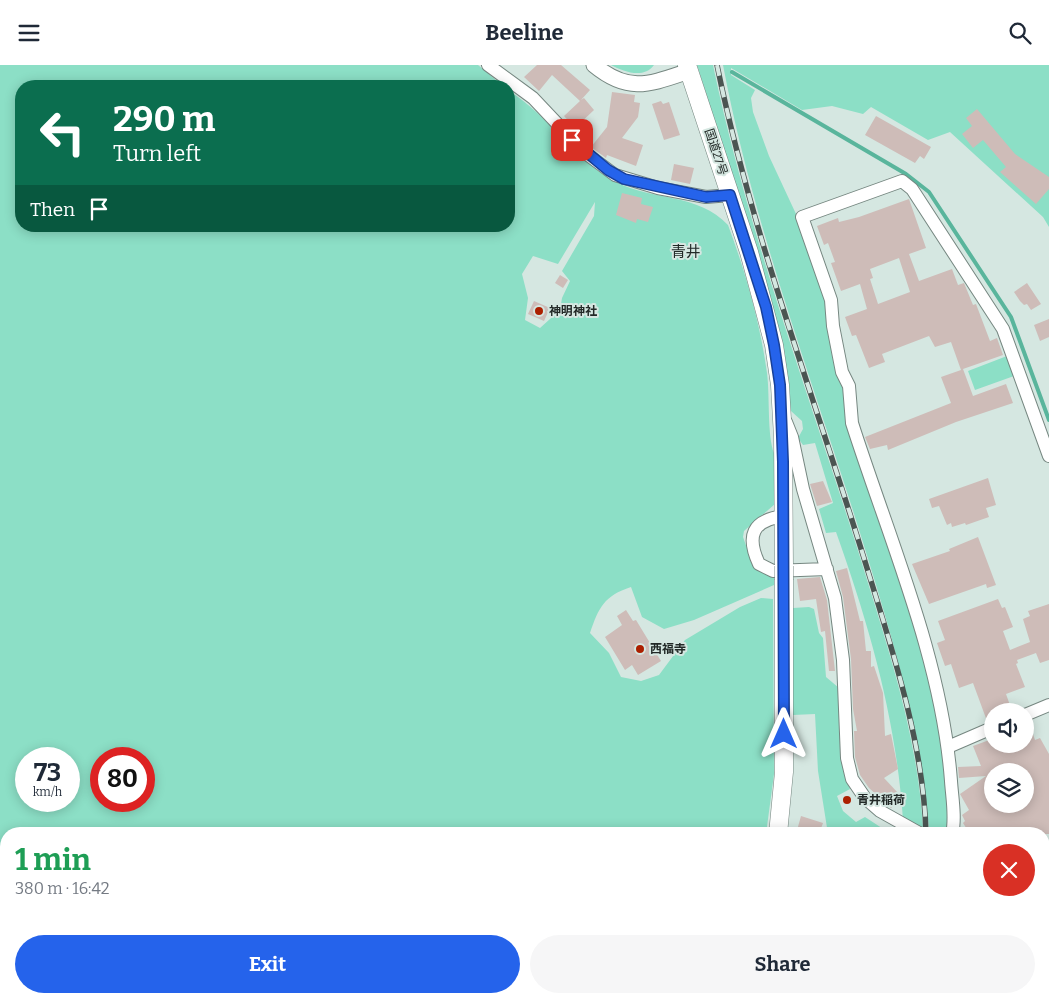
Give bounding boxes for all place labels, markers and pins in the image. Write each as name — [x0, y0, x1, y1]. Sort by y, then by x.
pin — [551, 119, 593, 161]
place label: 神明神社 — [549, 304, 597, 318]
marker: 神明神社 — [533, 305, 545, 317]
place label: 西福寺 — [650, 642, 686, 656]
marker: 西福寺 — [634, 643, 646, 655]
place label: 青井稲荷 — [857, 793, 905, 807]
marker: 青井稲荷 — [841, 794, 853, 806]

